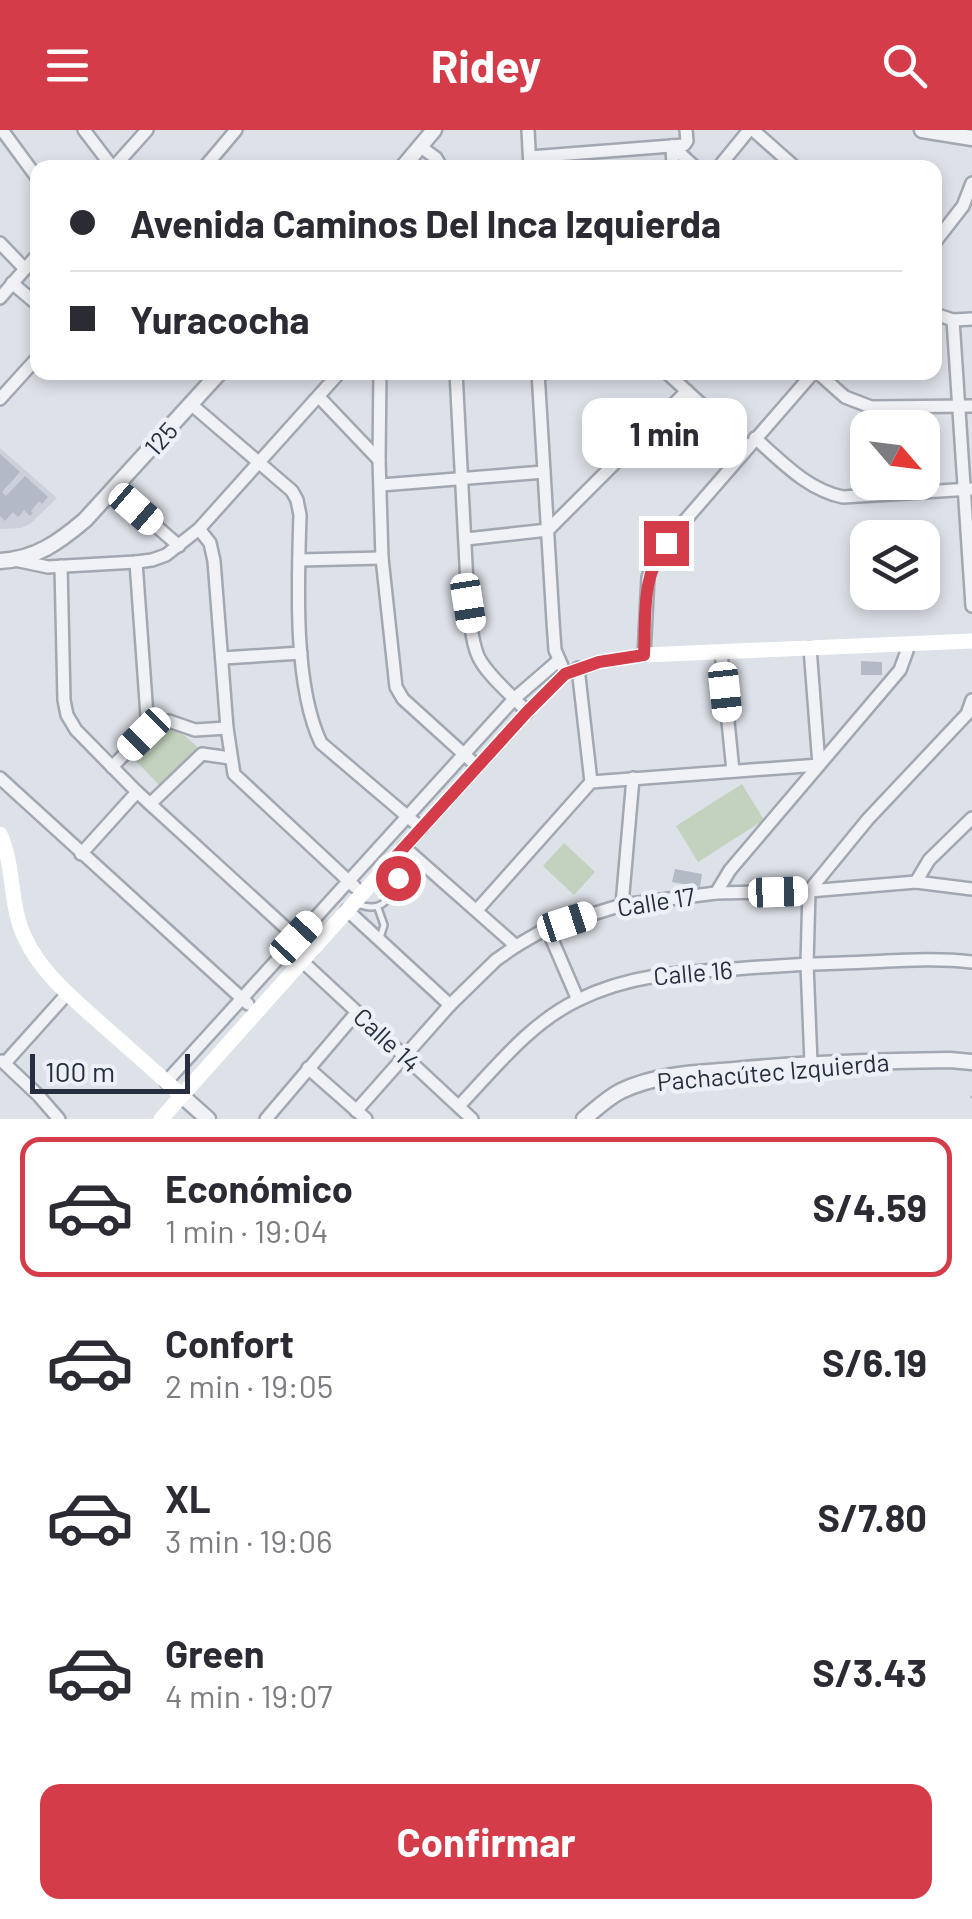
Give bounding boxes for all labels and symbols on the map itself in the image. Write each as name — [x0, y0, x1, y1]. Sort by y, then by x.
callout: 1 min — [584, 398, 748, 468]
north arrow — [850, 410, 940, 500]
street label: 125 — [137, 415, 183, 461]
car — [104, 478, 168, 540]
route end — [644, 521, 689, 566]
car — [448, 571, 488, 635]
car — [707, 661, 743, 723]
car — [112, 702, 176, 766]
route start — [376, 856, 421, 901]
car — [747, 876, 809, 908]
street label: Calle 17 — [615, 880, 697, 922]
car — [534, 898, 600, 946]
car — [265, 906, 327, 970]
street label: Calle 16 — [652, 954, 734, 990]
street label: Calle 14 — [348, 1001, 427, 1078]
street label: Pachacútec Izquierda — [655, 1046, 890, 1096]
scale bar — [30, 1049, 190, 1094]

